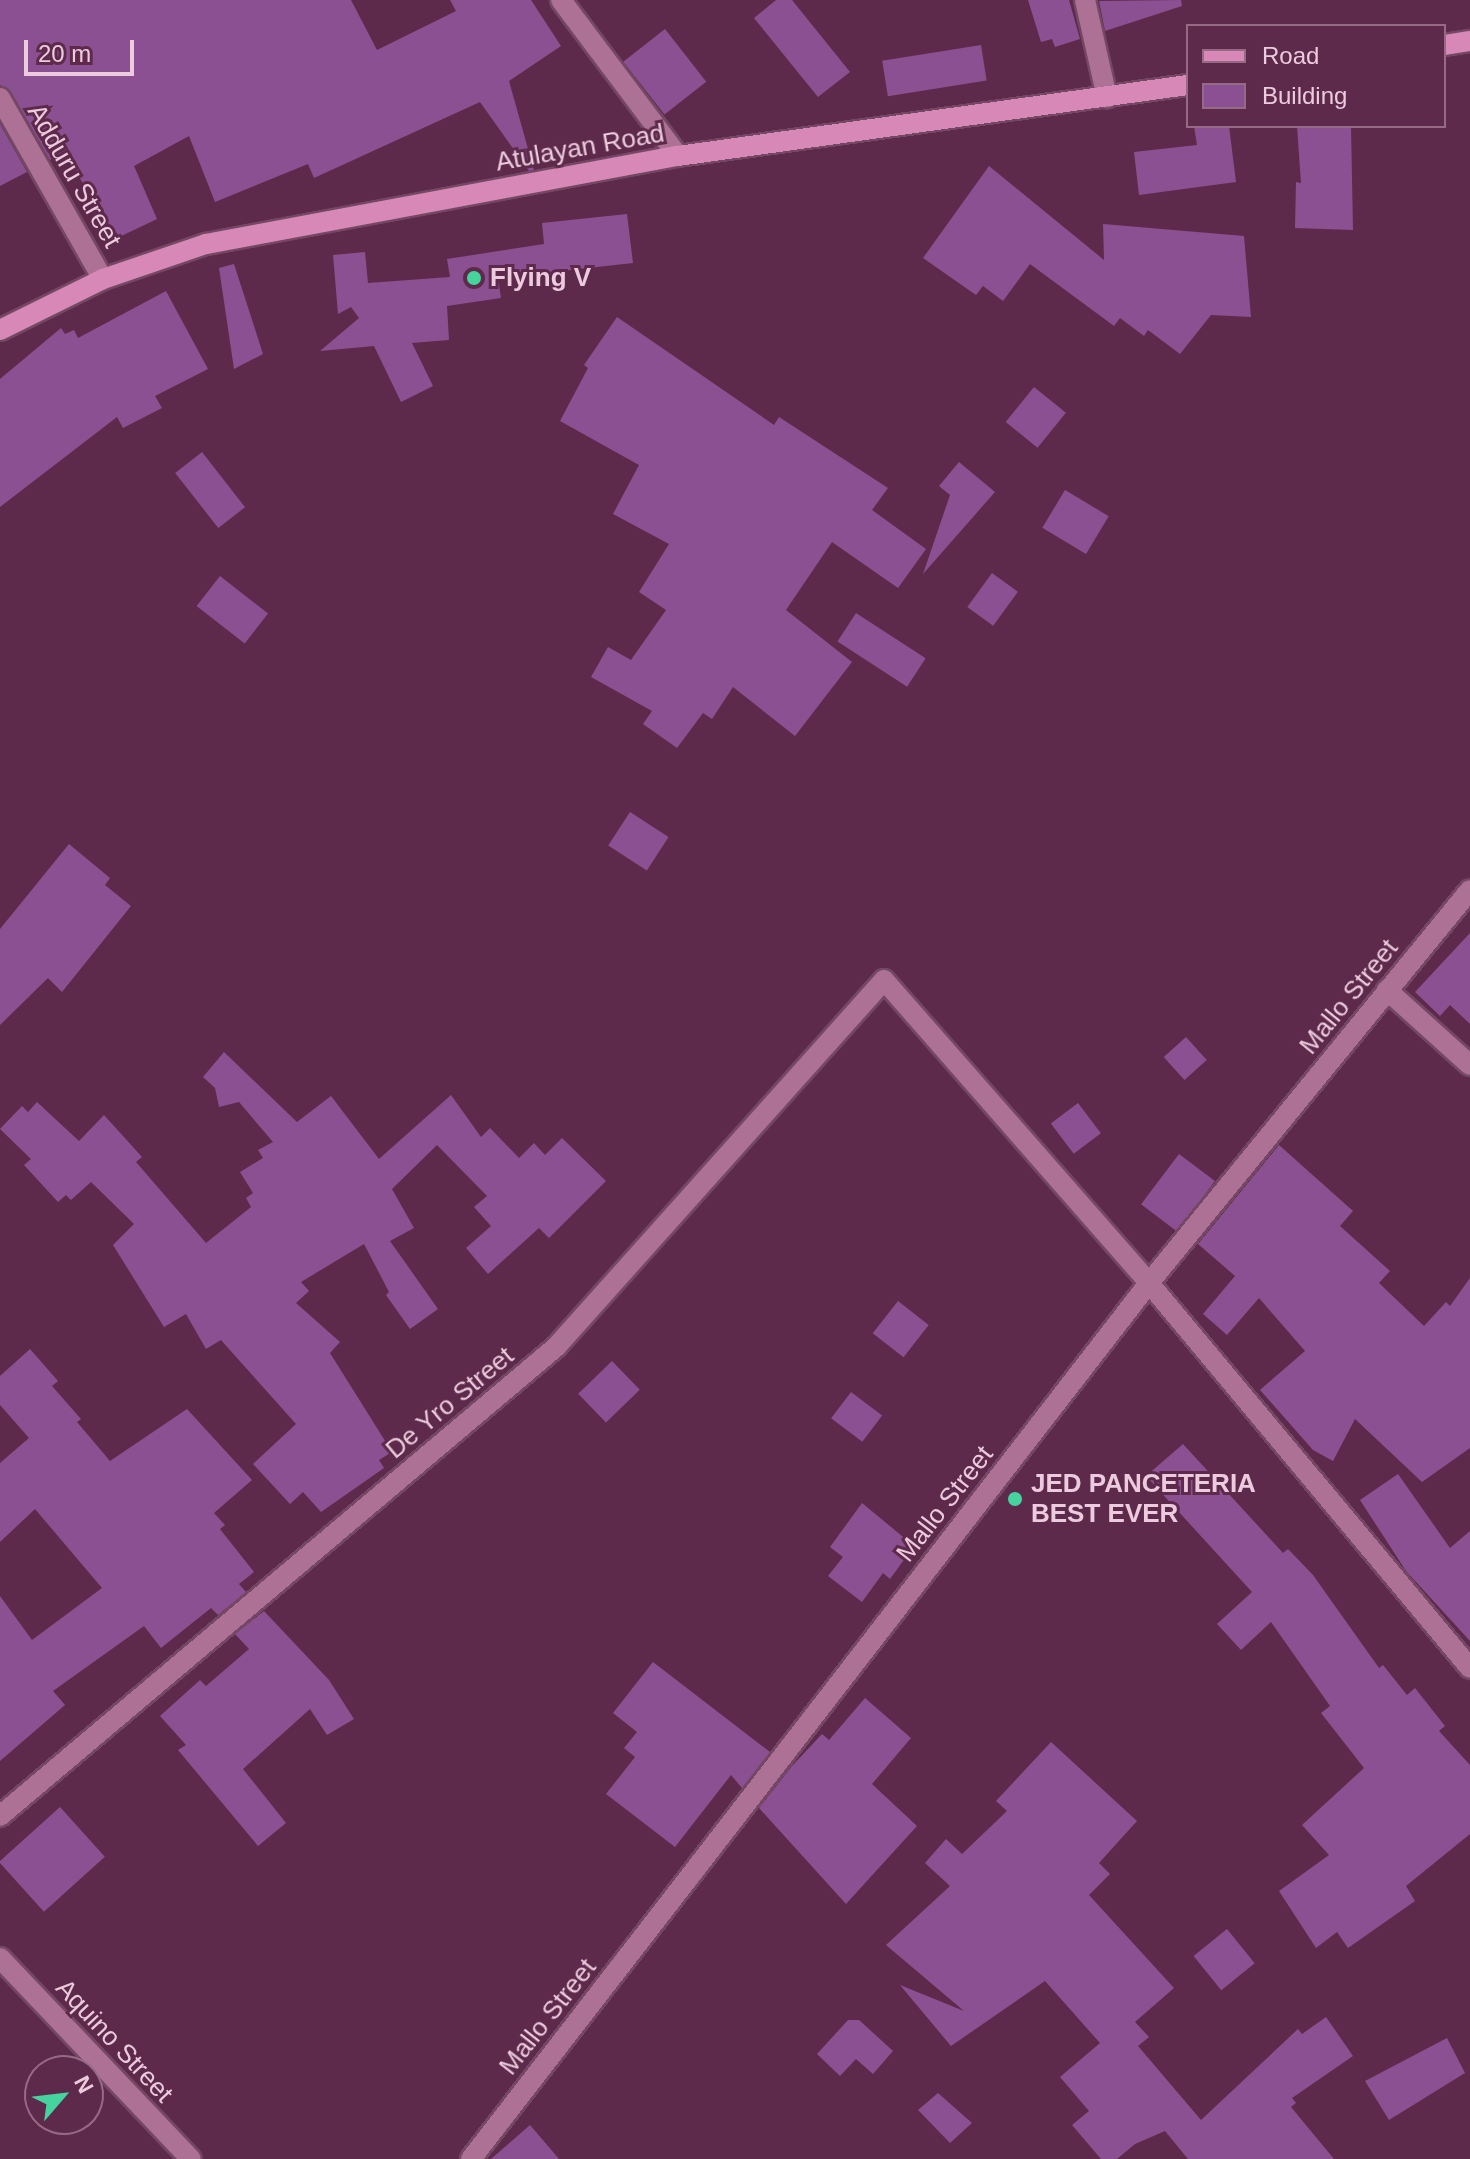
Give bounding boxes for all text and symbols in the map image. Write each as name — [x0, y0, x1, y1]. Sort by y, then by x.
scale bar — [28, 24, 138, 74]
legend — [1186, 24, 1446, 128]
text: 20 m — [38, 40, 91, 67]
text: Road — [1262, 42, 1319, 69]
text: Building — [1262, 82, 1347, 109]
street label: Adduru Street — [20, 99, 128, 253]
street label: Atulayan Road — [493, 118, 667, 178]
place label: Flying V — [490, 262, 591, 294]
marker: Flying V — [465, 269, 483, 287]
street label: Mallo Street — [1293, 933, 1405, 1061]
street label: De Yro Street — [380, 1340, 520, 1466]
street label: Mallo Street — [890, 1440, 1000, 1568]
place label: JED PANCETERIA BEST EVER — [1031, 1468, 1256, 1530]
marker: JED PANCETERIA BEST EVER — [1006, 1490, 1024, 1508]
street label: Mallo Street — [493, 1953, 603, 2081]
street label: Aquino Street — [49, 1973, 179, 2109]
north arrow — [24, 2055, 104, 2135]
text: N — [69, 2072, 99, 2097]

